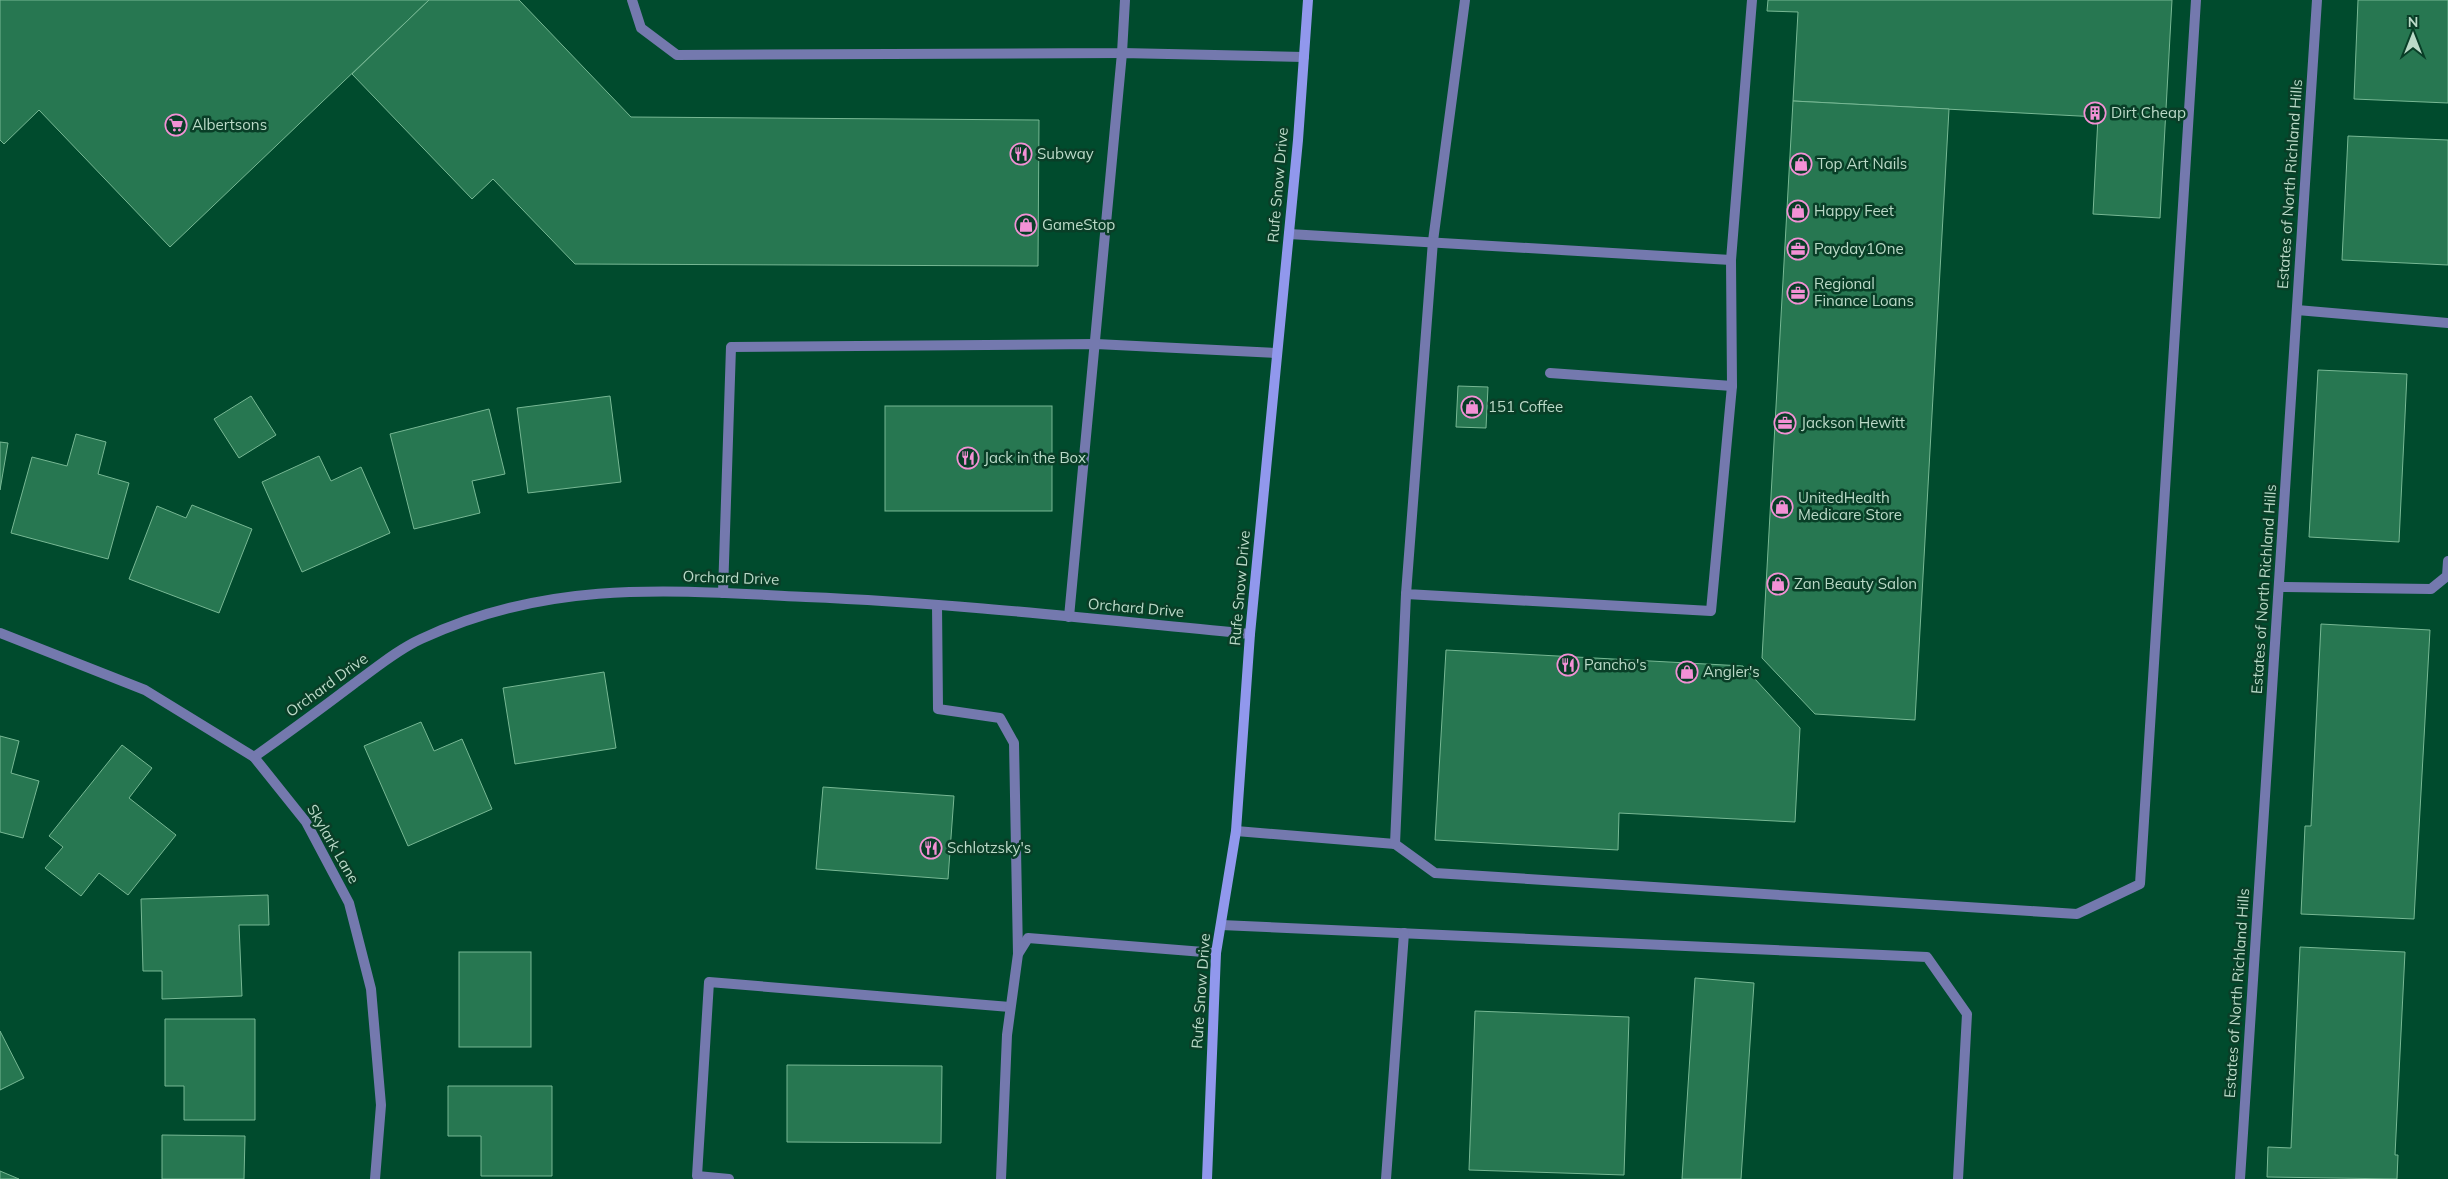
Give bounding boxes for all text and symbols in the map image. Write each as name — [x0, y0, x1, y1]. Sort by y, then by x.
north arrow — [2388, 10, 2438, 60]
text: N — [2408, 13, 2418, 31]
street label: Estates of North Richland Hills — [2273, 78, 2306, 289]
building icon: Dirt Cheap — [2083, 101, 2107, 125]
place label: Dirt Cheap — [2111, 103, 2186, 122]
supermarket icon: Albertsons — [164, 113, 188, 137]
place label: Albertsons — [192, 115, 267, 134]
street label: Rufe Snow Drive — [1263, 126, 1292, 243]
restaurant icon: Subway — [1009, 142, 1033, 166]
place label: Subway — [1037, 144, 1094, 163]
shop icon: Top Art Nails — [1789, 152, 1813, 176]
place label: Top Art Nails — [1817, 154, 1907, 173]
shop icon: Happy Feet — [1786, 199, 1810, 223]
place label: Happy Feet — [1814, 201, 1894, 220]
shop icon: GameStop — [1014, 213, 1038, 237]
place label: GameStop — [1042, 215, 1115, 234]
office icon: Payday1One — [1786, 237, 1810, 261]
place label: Payday1One — [1814, 239, 1904, 258]
place label: Regional Finance Loans — [1814, 274, 1914, 310]
office icon: Regional Finance Loans — [1786, 281, 1810, 305]
shop icon: 151 Coffee — [1460, 395, 1484, 419]
place label: 151 Coffee — [1488, 397, 1563, 416]
office icon: Jackson Hewitt — [1773, 411, 1797, 435]
place label: Jackson Hewitt — [1801, 413, 1905, 432]
restaurant icon: Jack in the Box — [956, 446, 980, 470]
place label: Jack in the Box — [984, 448, 1086, 467]
street label: Estates of North Richland Hills — [2247, 483, 2280, 694]
place label: UnitedHealth Medicare Store — [1798, 488, 1902, 524]
shop icon: UnitedHealth Medicare Store — [1770, 495, 1794, 519]
street label: Rufe Snow Drive — [1225, 529, 1254, 646]
street label: Orchard Drive — [682, 566, 780, 589]
shop icon: Zan Beauty Salon — [1766, 572, 1790, 596]
place label: Zan Beauty Salon — [1794, 574, 1917, 593]
street label: Orchard Drive — [1087, 594, 1185, 621]
street label: Orchard Drive — [282, 649, 371, 721]
restaurant icon: Pancho's — [1556, 653, 1580, 677]
place label: Pancho's — [1584, 655, 1647, 674]
shop icon: Angler's — [1675, 660, 1699, 684]
place label: Angler's — [1703, 662, 1760, 681]
street label: Skylark Lane — [303, 801, 364, 887]
restaurant icon: Schlotzsky's — [919, 836, 943, 860]
place label: Schlotzsky's — [947, 838, 1031, 857]
street label: Estates of North Richland Hills — [2220, 887, 2253, 1098]
street label: Rufe Snow Drive — [1187, 933, 1214, 1049]

